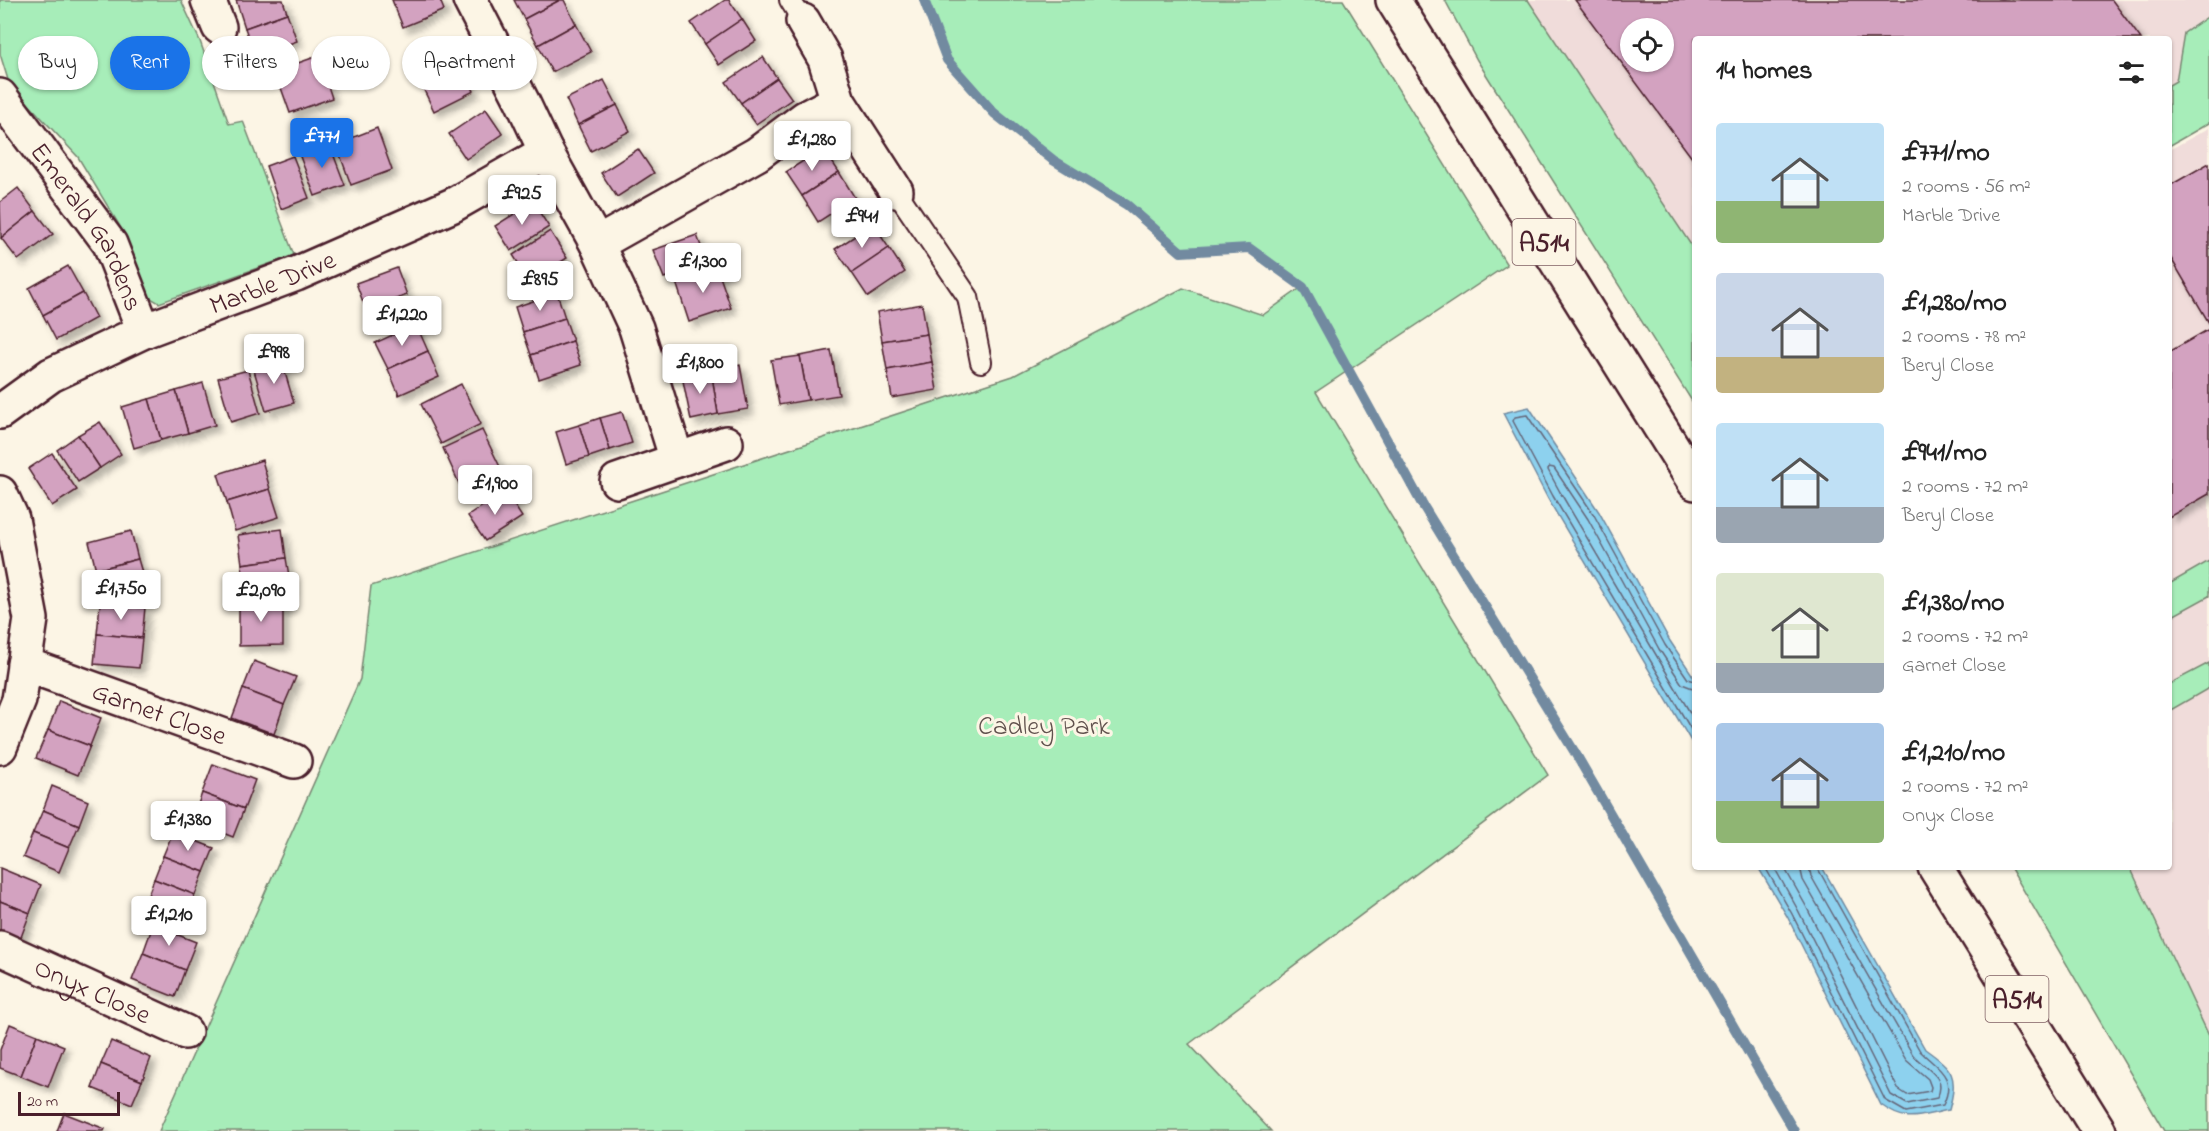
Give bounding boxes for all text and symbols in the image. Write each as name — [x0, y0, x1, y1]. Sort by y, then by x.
map controls — [1620, 18, 1674, 72]
button: locate — [1620, 18, 1674, 72]
chip: Buy — [18, 36, 98, 90]
chip: Rent — [110, 36, 190, 90]
chip: Filters — [202, 36, 299, 90]
chip: New — [311, 36, 390, 90]
chip: Apartment — [402, 36, 537, 90]
text: 14 homes — [1716, 53, 1812, 91]
icon: filters — [2115, 56, 2148, 89]
pin: £771 — [286, 118, 358, 169]
pin: £1,280 — [763, 121, 861, 172]
text: £771 — [304, 123, 340, 152]
text: £1,280 — [788, 126, 836, 155]
street label: Emerald Gardens — [19, 135, 151, 317]
text: £771/mo — [1902, 135, 1990, 173]
icon: home — [1764, 147, 1836, 219]
text: 2 rooms · 56 m² — [1902, 173, 2031, 202]
pin: £925 — [486, 175, 558, 226]
text: £925 — [502, 180, 542, 209]
pin: £941 — [826, 198, 898, 249]
text: Marble Drive — [1902, 202, 2000, 231]
text: £941 — [845, 203, 879, 232]
road number: A514 — [1512, 219, 1576, 265]
street label: Marble Drive — [204, 242, 343, 327]
pin: £1,300 — [654, 243, 752, 294]
text: £1,300 — [679, 248, 727, 277]
pin: £895 — [504, 261, 576, 312]
text: £895 — [521, 266, 559, 295]
text: £1,280/mo — [1902, 285, 2007, 323]
pin: £1,220 — [353, 296, 451, 347]
icon: home — [1764, 297, 1836, 369]
text: £1,220 — [377, 301, 427, 330]
text: 2 rooms · 78 m² — [1902, 323, 2026, 352]
pin: £998 — [238, 334, 310, 385]
text: £998 — [258, 339, 290, 368]
pin: £1,800 — [651, 344, 749, 395]
text: £1,800 — [676, 349, 724, 378]
text: Beryl Close — [1902, 352, 1994, 381]
text: £941/mo — [1902, 435, 1987, 473]
icon: home — [1764, 447, 1836, 519]
pin: £1,900 — [446, 465, 544, 516]
text: £1,900 — [472, 470, 518, 499]
text: 2 rooms · 72 m² — [1902, 473, 2029, 502]
text: Beryl Close — [1902, 502, 1994, 531]
pin: £1,750 — [72, 570, 170, 621]
pin: £2,090 — [212, 572, 310, 623]
text: £1,750 — [96, 575, 146, 604]
text: £2,090 — [236, 577, 286, 606]
text: £1,380/mo — [1902, 585, 2005, 623]
icon: home — [1764, 597, 1836, 669]
text: 2 rooms · 72 m² — [1902, 623, 2029, 652]
text: Garnet Close — [1902, 652, 2006, 681]
street label: Garnet Close — [86, 673, 232, 757]
park label: Cadley Park — [978, 708, 1110, 747]
text: £1,210/mo — [1902, 735, 2005, 773]
icon: home — [1764, 747, 1836, 819]
text: 2 rooms · 72 m² — [1902, 773, 2029, 802]
pin: £1,380 — [139, 801, 237, 852]
text: Onyx Close — [1902, 802, 1994, 831]
text: £1,380 — [165, 806, 211, 835]
pin: £1,210 — [120, 896, 218, 947]
text: £1,210 — [145, 901, 193, 930]
street label: Onyx Close — [27, 949, 157, 1036]
road number: A514 — [1986, 976, 2048, 1022]
scale bar — [18, 1089, 120, 1116]
text: 20 m — [27, 1090, 58, 1114]

